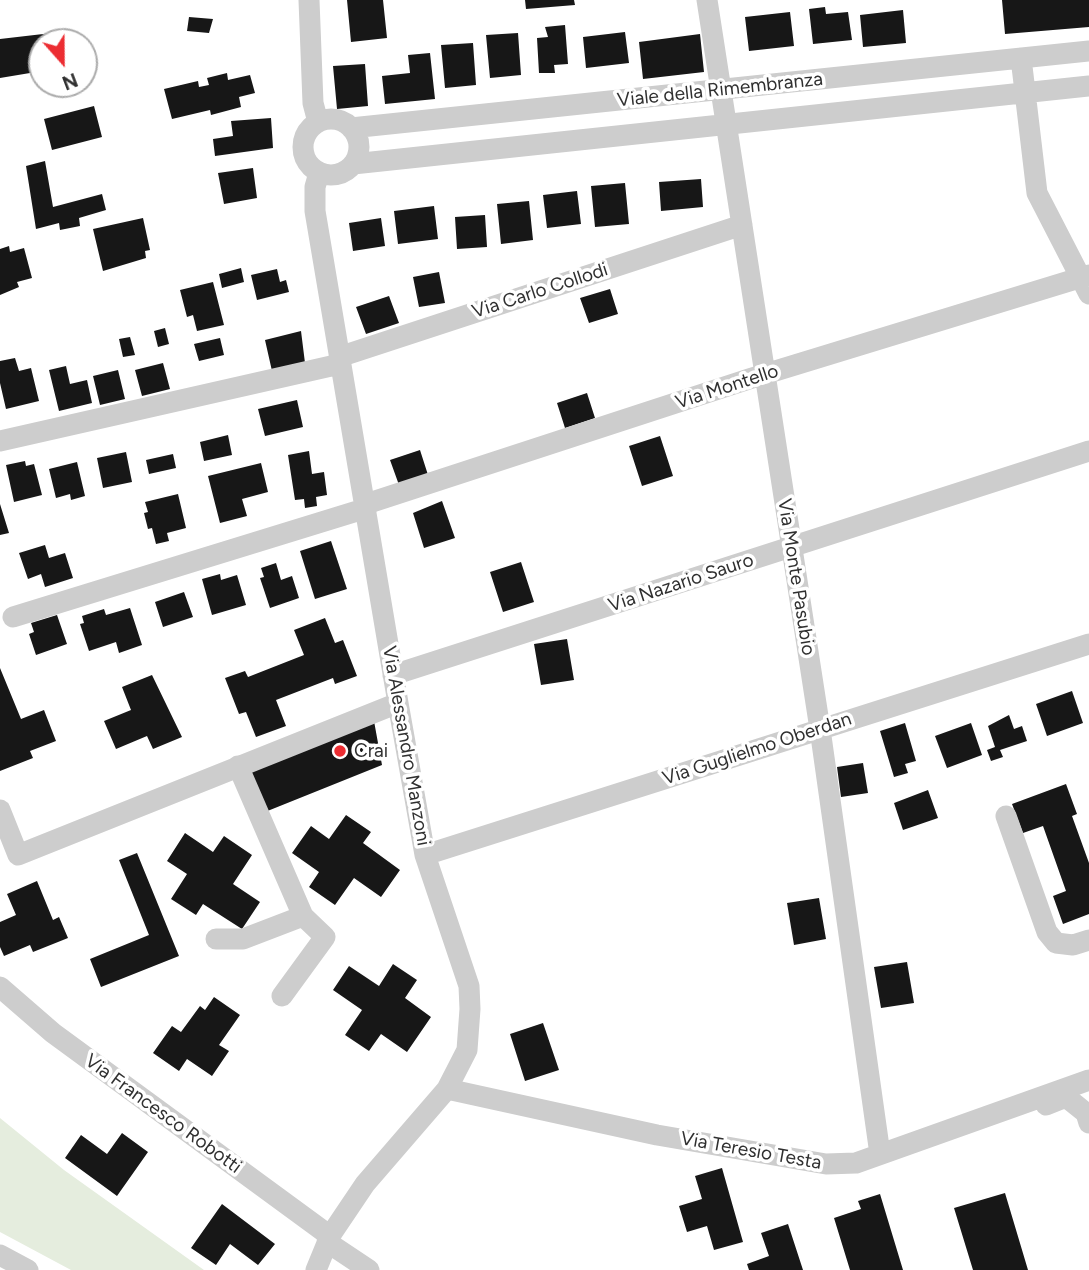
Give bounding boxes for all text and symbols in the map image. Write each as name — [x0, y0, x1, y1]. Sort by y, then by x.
north arrow — [28, 28, 98, 98]
text: N — [59, 68, 81, 95]
street label: Viale della Rimembranza — [616, 68, 824, 112]
street label: Via Carlo Collodi — [469, 258, 611, 324]
street label: Via Montello — [673, 360, 781, 414]
street label: Via Monte Pasubio — [772, 497, 820, 657]
street label: Via Nazario Sauro — [606, 549, 756, 617]
street label: Via Alessandro Manzoni — [377, 644, 435, 848]
street label: Via Guglielmo Oberdan — [660, 708, 854, 790]
place label: Crai — [354, 740, 388, 762]
marker: Crai — [332, 743, 348, 759]
street label: Via Francesco Robotti — [80, 1049, 246, 1179]
street label: Via Teresio Testa — [679, 1127, 823, 1175]

